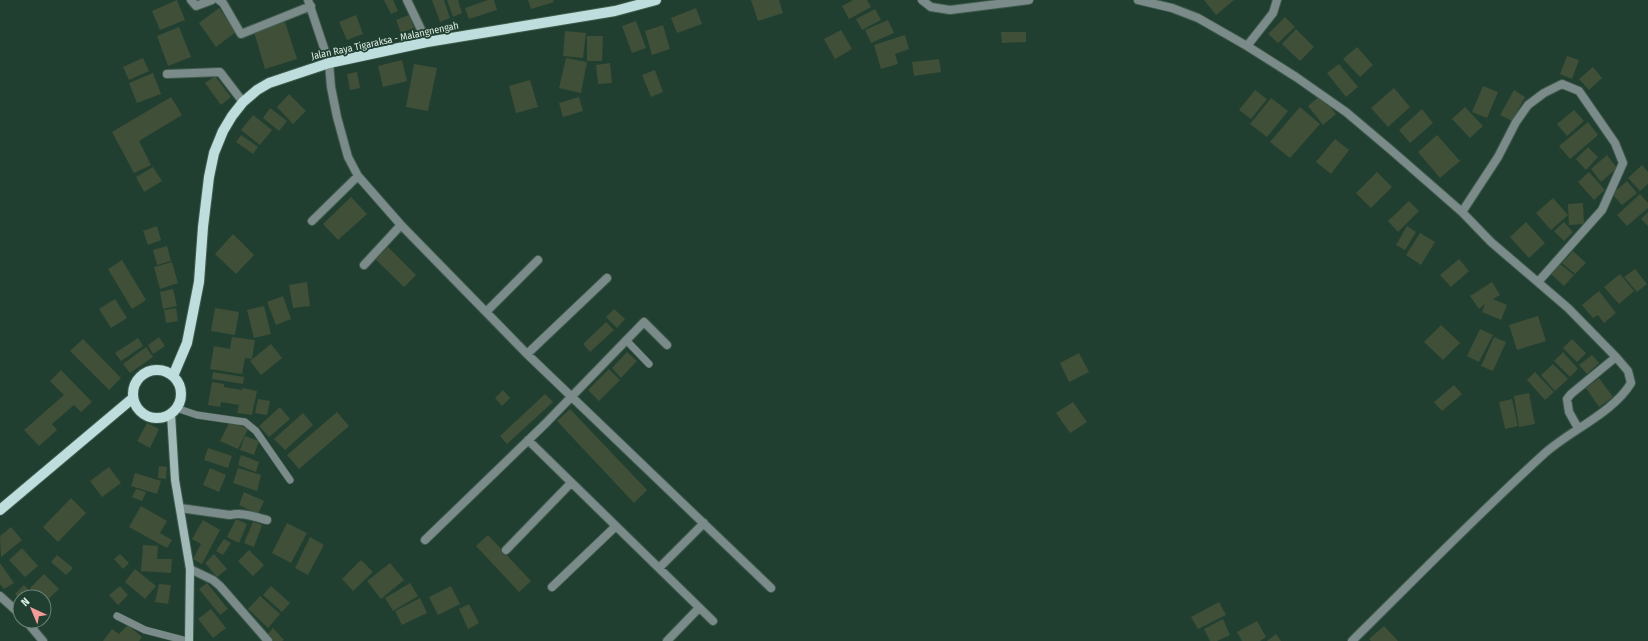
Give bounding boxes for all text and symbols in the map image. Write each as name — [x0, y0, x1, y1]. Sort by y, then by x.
street label: Jalan Raya Tigaraksa - Malangnengah — [310, 19, 460, 63]
north arrow — [12, 589, 52, 629]
text: N — [19, 595, 32, 609]

